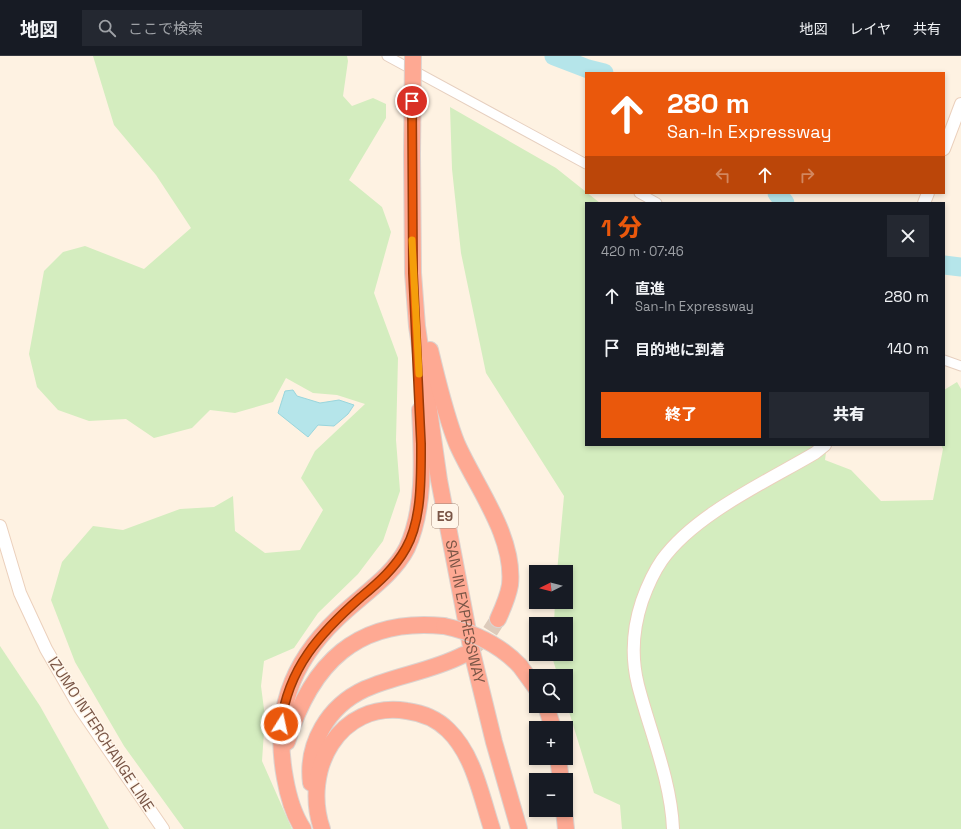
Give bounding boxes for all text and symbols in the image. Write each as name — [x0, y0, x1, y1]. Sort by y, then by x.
search box — [82, 10, 362, 46]
text: 地図 — [20, 17, 58, 42]
icon: search — [96, 17, 118, 39]
text: ここで検索 — [128, 19, 203, 38]
text: 地図 — [799, 20, 827, 38]
text: レイヤ — [849, 20, 891, 38]
text: 共有 — [913, 20, 941, 38]
pin — [395, 84, 429, 118]
text: 280 m — [667, 85, 750, 121]
icon: ahead — [601, 88, 653, 140]
icon: arrive — [401, 90, 423, 112]
text: San-In Expressway — [667, 120, 831, 143]
icon: left — [712, 164, 734, 186]
icon: ahead — [754, 164, 776, 186]
icon: right — [796, 164, 818, 186]
text: 1 分 — [601, 212, 642, 243]
button: close — [887, 215, 929, 257]
text: 420 m · 07:46 — [601, 243, 684, 260]
text: 直進 — [635, 279, 665, 298]
icon: ahead — [601, 285, 623, 307]
text: 280 m — [884, 287, 929, 306]
text: San-In Expressway — [635, 298, 754, 315]
icon: arrive — [601, 337, 623, 359]
text: 140 m — [887, 339, 929, 358]
text: 目的地に到着 — [635, 340, 725, 359]
button: 終了 — [601, 392, 761, 438]
button: 共有 — [769, 392, 929, 438]
road number: E9 — [432, 504, 458, 528]
street label: SAN-IN EXPRESSWAY — [442, 538, 489, 686]
north arrow — [529, 565, 573, 609]
map controls — [529, 565, 573, 817]
button: sound — [529, 617, 573, 661]
street label: IZUMO INTERCHANGE LINE — [44, 653, 159, 815]
button: search — [529, 669, 573, 713]
position arrow — [260, 703, 302, 745]
button: + — [529, 721, 573, 765]
button: − — [529, 773, 573, 817]

